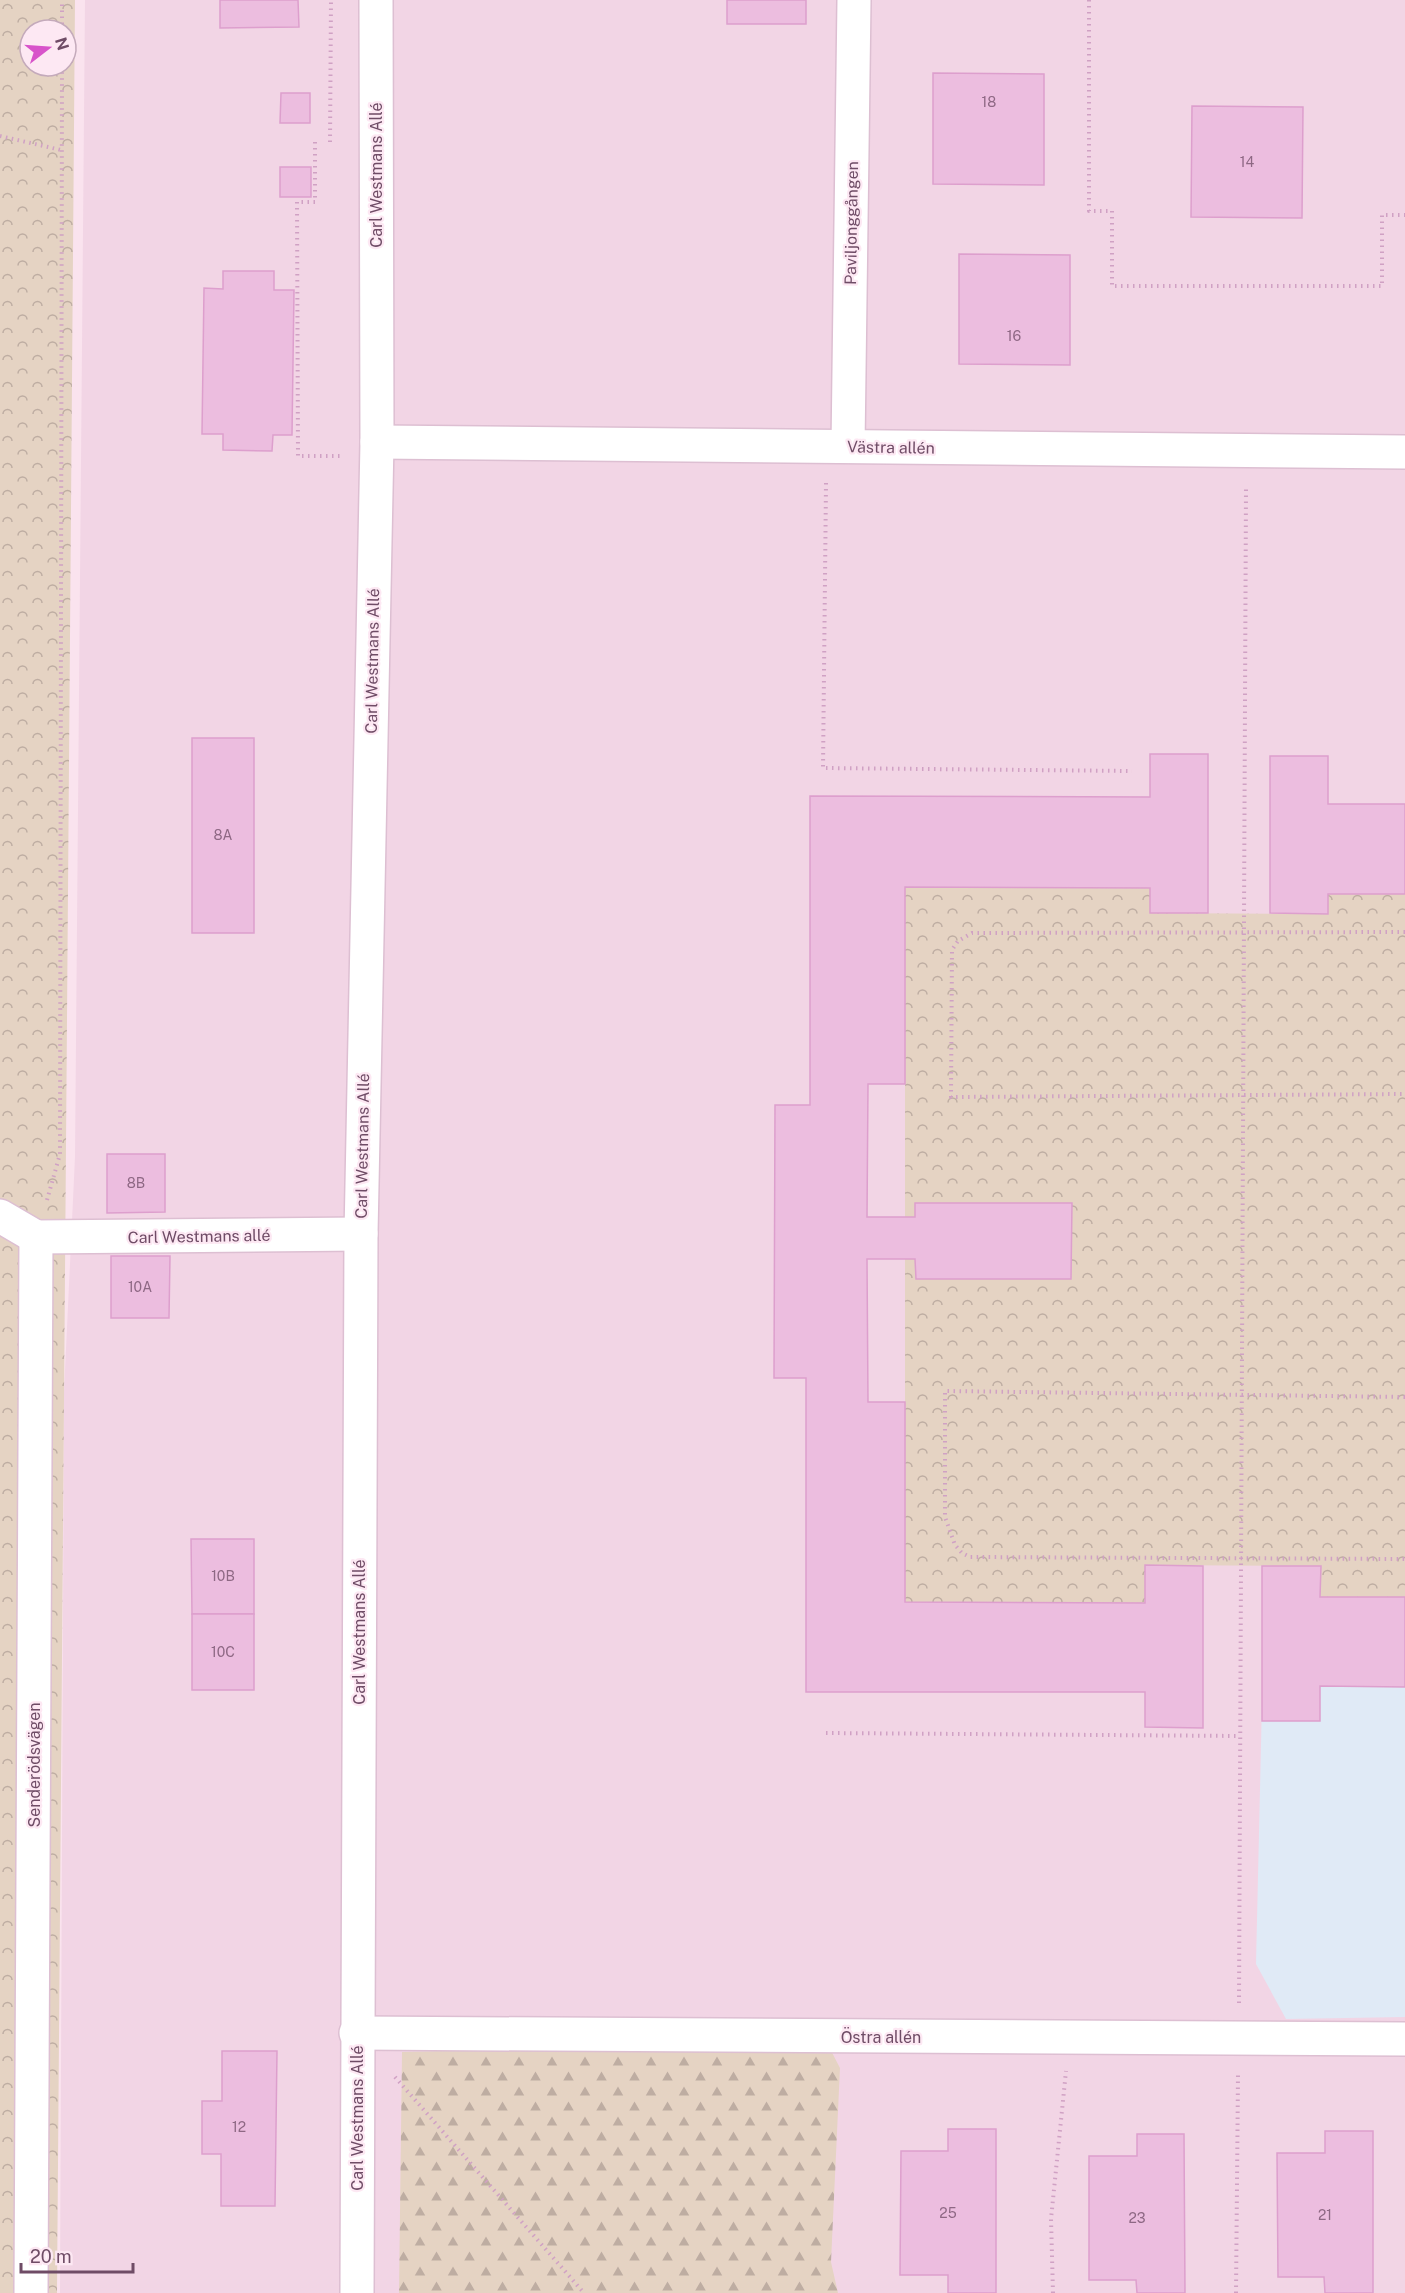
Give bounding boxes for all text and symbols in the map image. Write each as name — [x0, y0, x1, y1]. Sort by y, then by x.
north arrow — [18, 18, 78, 78]
text: N — [51, 35, 73, 53]
house number: 18 — [982, 94, 996, 110]
street label: Carl Westmans Allé — [367, 102, 386, 248]
house number: 14 — [1240, 154, 1254, 170]
street label: Paviljonggången — [841, 161, 862, 285]
house number: 16 — [1007, 328, 1021, 344]
street label: Västra allén — [847, 437, 935, 458]
street label: Carl Westmans Allé — [362, 588, 383, 734]
house number: 8A — [213, 827, 233, 843]
street label: Carl Westmans Allé — [352, 1073, 373, 1219]
house number: 8B — [127, 1175, 145, 1191]
street label: Carl Westmans allé — [127, 1226, 271, 1247]
house number: 10A — [128, 1279, 152, 1295]
street label: Carl Westmans Allé — [350, 1559, 369, 1705]
house number: 10B — [211, 1568, 235, 1584]
house number: 10C — [211, 1644, 235, 1660]
street label: Senderödsvägen — [25, 1702, 44, 1828]
street label: Östra allén — [841, 2027, 921, 2047]
street label: Carl Westmans Allé — [348, 2045, 367, 2191]
house number: 12 — [232, 2119, 246, 2135]
house number: 25 — [939, 2205, 957, 2221]
house number: 21 — [1318, 2207, 1332, 2223]
house number: 23 — [1128, 2210, 1146, 2226]
scale bar — [21, 2236, 134, 2274]
text: 20 m — [30, 2246, 72, 2267]

